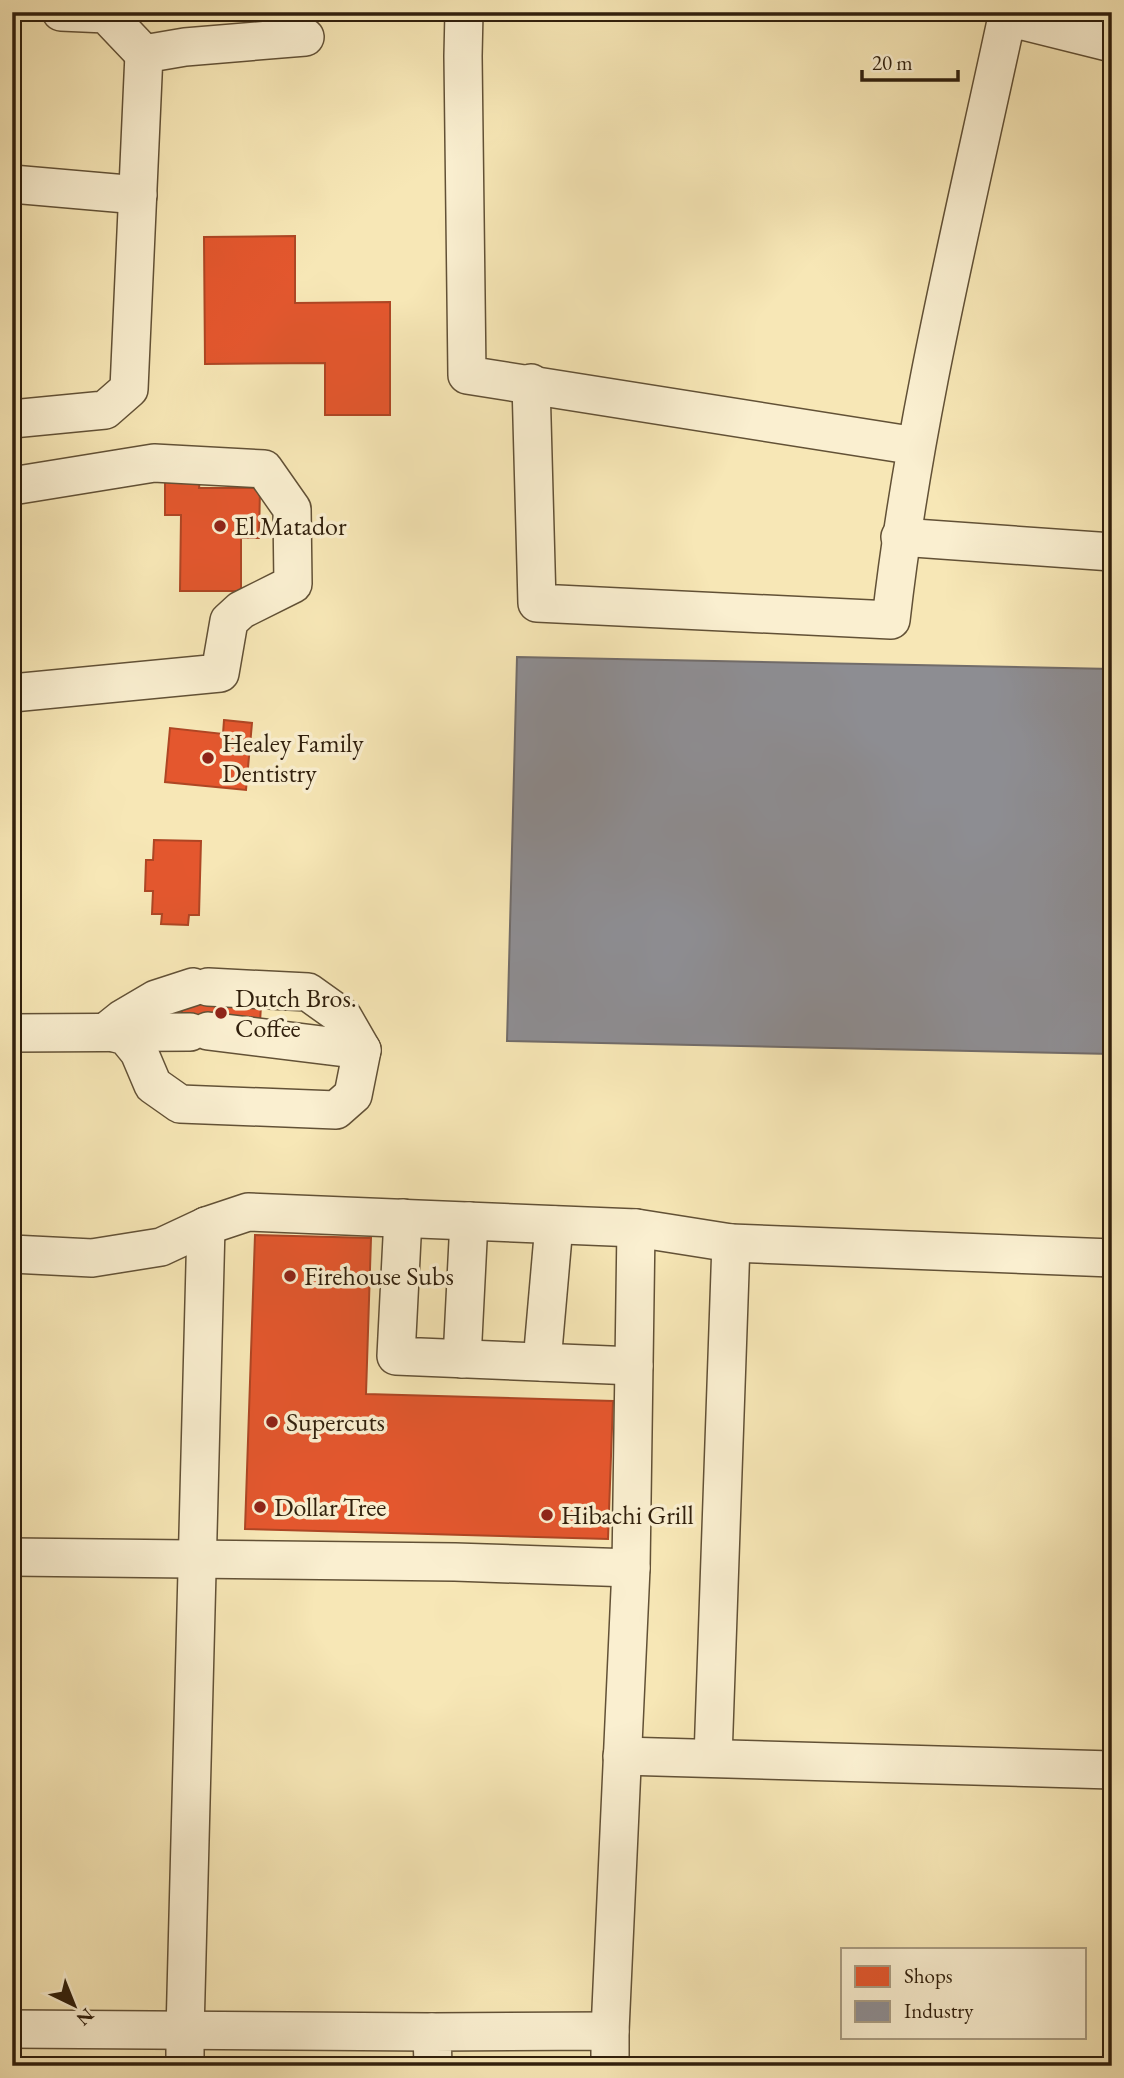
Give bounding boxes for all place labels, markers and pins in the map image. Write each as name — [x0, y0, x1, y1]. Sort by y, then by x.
place label: El Matador — [234, 509, 347, 543]
marker: El Matador — [212, 518, 228, 534]
place label: Healey Family Dentistry — [222, 726, 364, 790]
marker: Healey Family Dentistry — [200, 750, 216, 766]
place label: Dutch Bros. Coffee — [235, 981, 357, 1045]
marker: Dutch Bros. Coffee — [213, 1005, 229, 1021]
place label: Firehouse Subs — [304, 1259, 454, 1293]
marker: Firehouse Subs — [282, 1268, 298, 1284]
place label: Supercuts — [286, 1405, 385, 1439]
marker: Supercuts — [264, 1414, 280, 1430]
place label: Dollar Tree — [274, 1490, 386, 1524]
place label: Hibachi Grill — [561, 1498, 694, 1532]
marker: Dollar Tree — [252, 1499, 268, 1515]
marker: Hibachi Grill — [539, 1507, 555, 1523]

